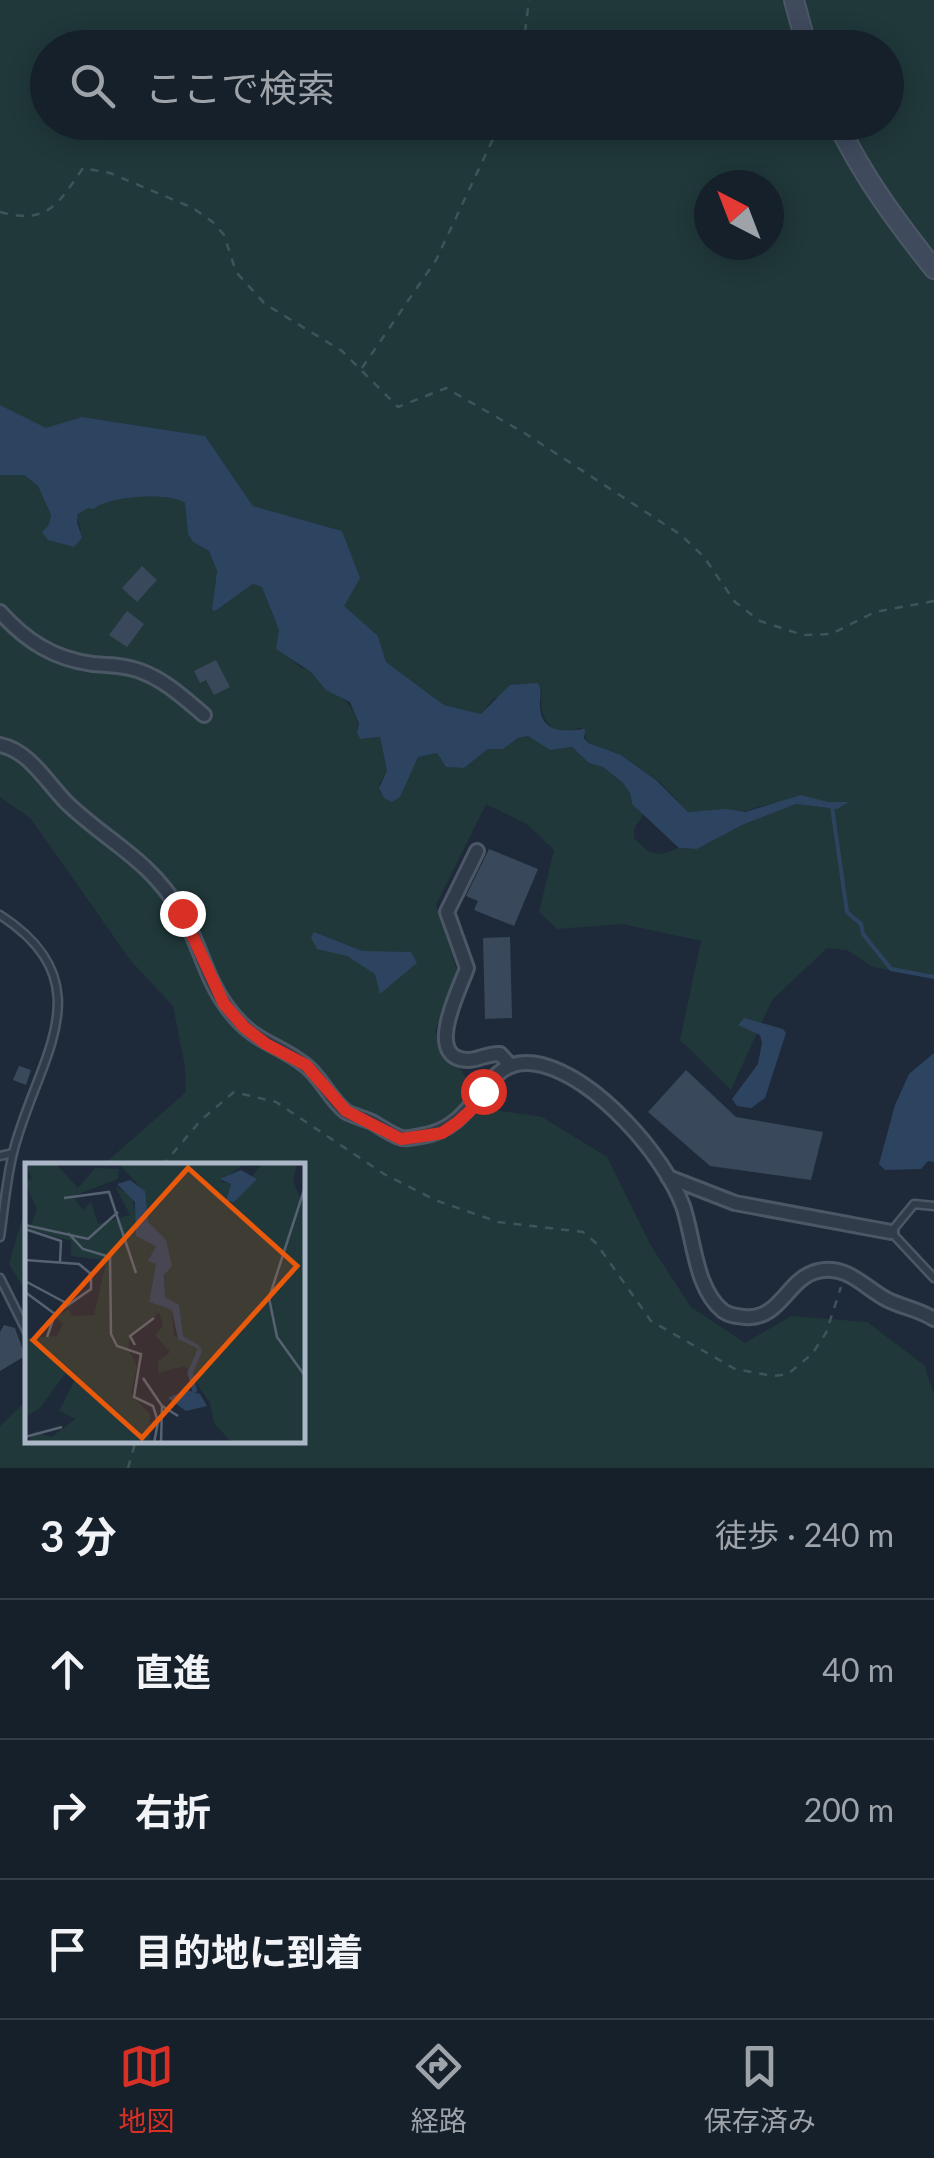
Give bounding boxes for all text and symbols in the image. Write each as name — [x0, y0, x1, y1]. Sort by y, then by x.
search box — [30, 30, 904, 140]
icon: search — [65, 58, 120, 113]
text: ここで検索 — [145, 64, 335, 110]
north arrow — [694, 170, 784, 260]
route end — [160, 891, 206, 937]
route start — [461, 1069, 507, 1115]
inset map — [25, 1163, 305, 1443]
text: 3 分 — [40, 1511, 117, 1561]
text: 徒歩 · 240 m — [715, 1515, 894, 1554]
icon: ahead — [40, 1642, 95, 1697]
text: 直進 — [135, 1648, 211, 1694]
text: 40 m — [822, 1650, 894, 1689]
icon: right — [40, 1782, 95, 1837]
text: 右折 — [135, 1788, 211, 1834]
text: 200 m — [804, 1790, 894, 1829]
icon: arrive — [40, 1922, 95, 1977]
text: 目的地に到着 — [135, 1928, 363, 1974]
tab: 地図 — [118, 2039, 174, 2139]
tab: 経路 — [411, 2039, 467, 2139]
tab: 保存済み — [704, 2039, 816, 2139]

